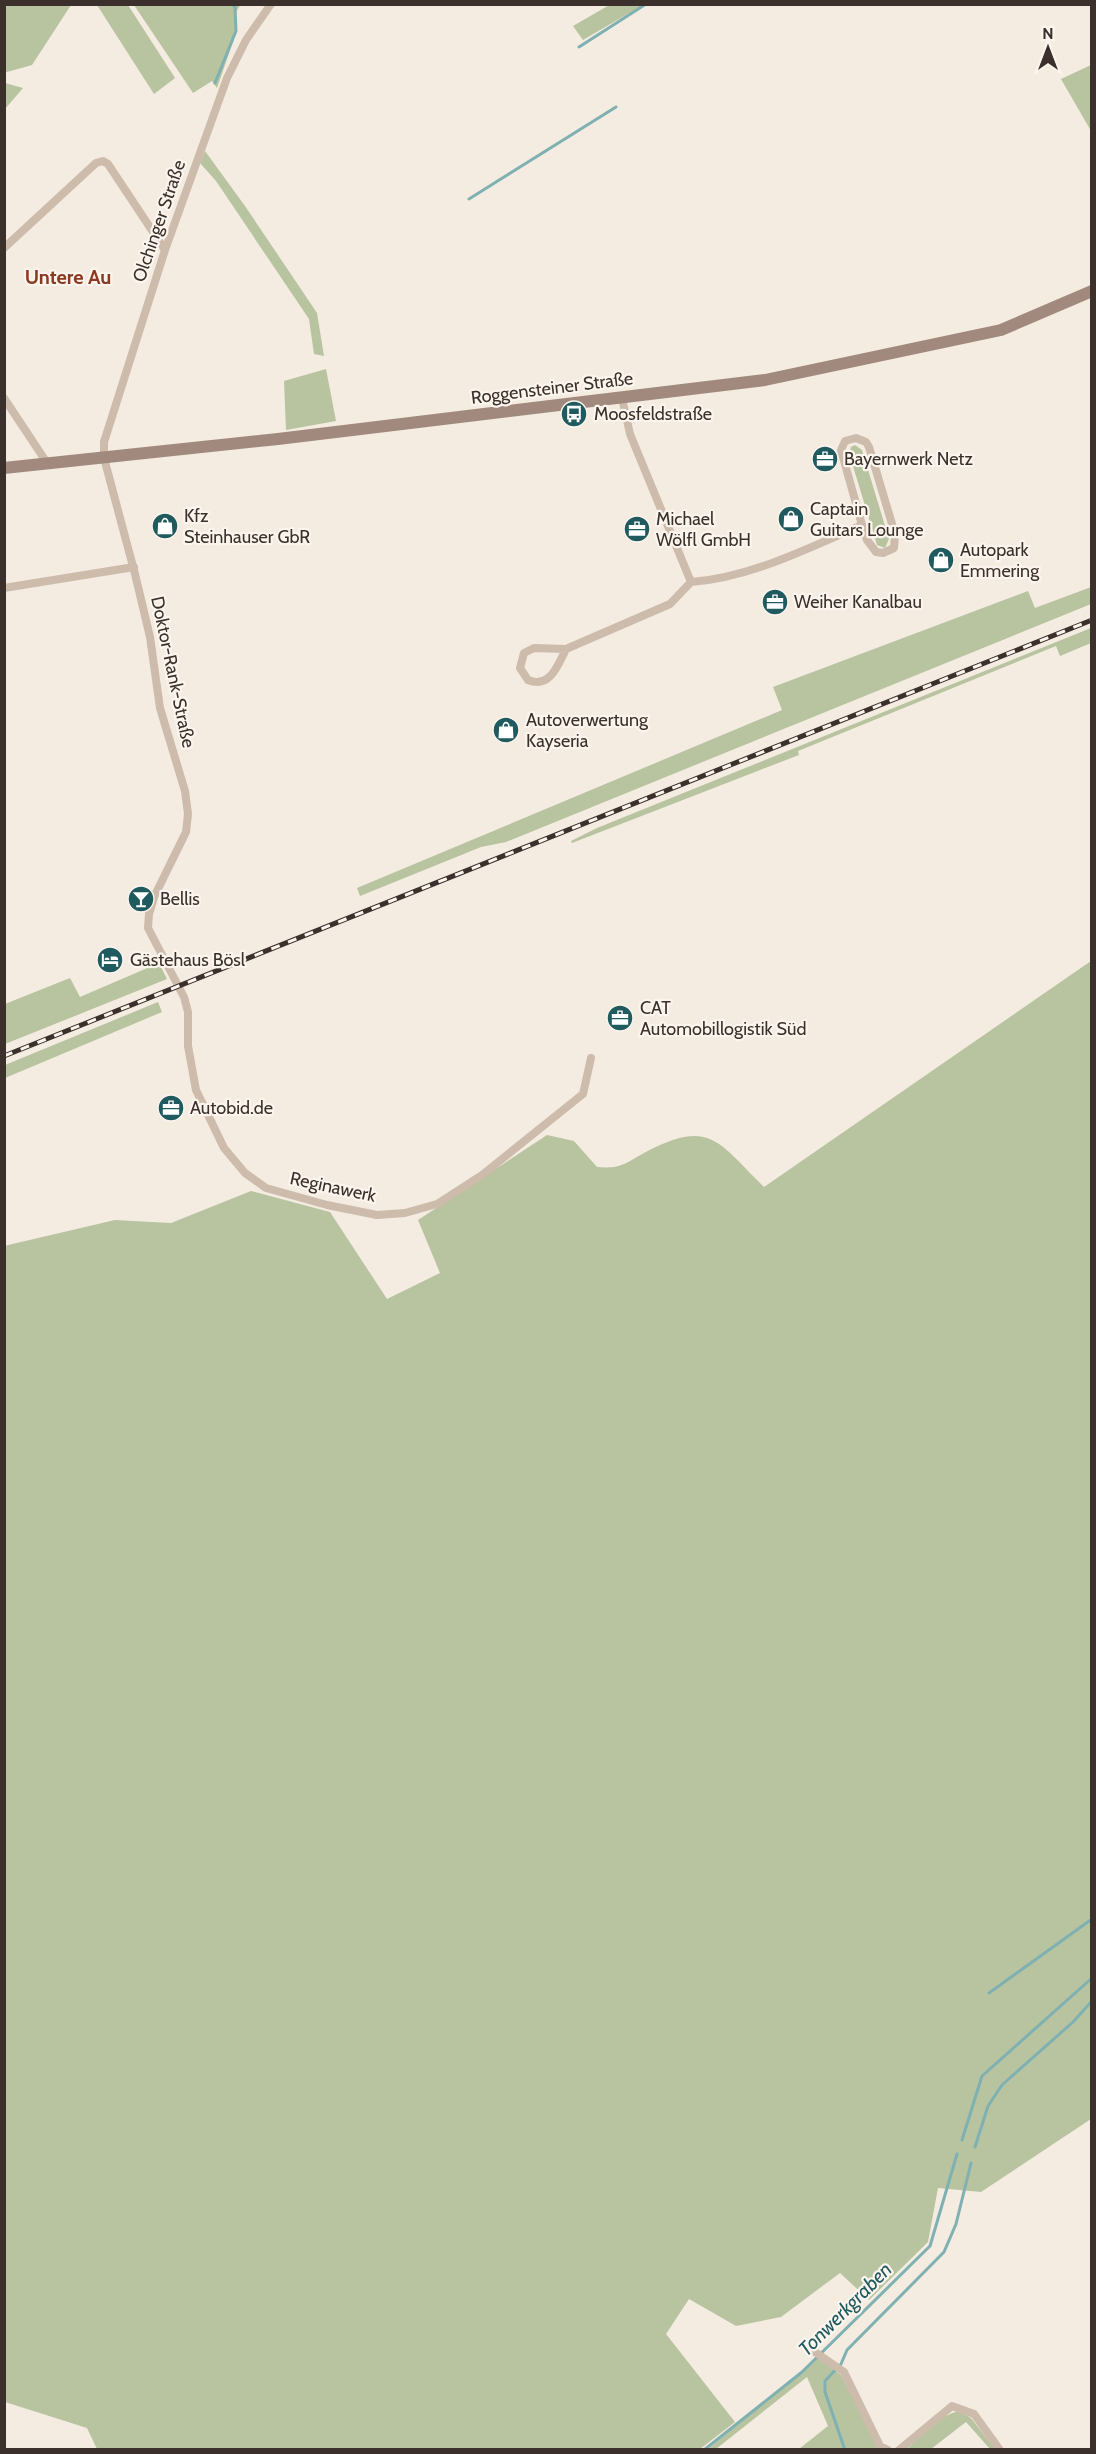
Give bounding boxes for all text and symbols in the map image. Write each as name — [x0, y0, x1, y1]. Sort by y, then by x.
north arrow — [1018, 18, 1078, 78]
text: N — [1042, 24, 1054, 43]
street label: Olchinger Straße — [128, 157, 190, 285]
district label: Untere Au — [25, 265, 111, 289]
street label: Roggensteiner Straße — [470, 367, 634, 409]
bus stop icon: Moosfeldstraße — [559, 399, 589, 429]
place label: Moosfeldstraße — [594, 403, 712, 425]
office icon: Bayernwerk Netz — [810, 444, 840, 474]
place label: Bayernwerk Netz — [844, 448, 973, 470]
place label: Captain Guitars Lounge — [810, 498, 924, 541]
shop icon: Captain Guitars Lounge — [776, 504, 806, 534]
place label: Kfz Steinhauser GbR — [184, 505, 310, 548]
place label: Michael Wölfl GmbH — [656, 508, 751, 551]
shop icon: Kfz Steinhauser GbR — [150, 511, 180, 541]
office icon: Michael Wölfl GmbH — [622, 514, 652, 544]
place label: Autopark Emmering — [960, 539, 1040, 582]
shop icon: Autopark Emmering — [926, 545, 956, 575]
office icon: Weiher Kanalbau — [760, 587, 790, 617]
place label: Weiher Kanalbau — [794, 591, 922, 613]
street label: Doktor-Rank-Straße — [146, 594, 200, 750]
place label: Autoverwertung Kayseria — [526, 709, 649, 752]
shop icon: Autoverwertung Kayseria — [491, 715, 521, 745]
bar icon: Bellis — [126, 884, 156, 914]
place label: Bellis — [160, 888, 200, 910]
hotel icon: Gästehaus Bösl — [95, 945, 125, 975]
place label: Gästehaus Bösl — [130, 949, 246, 971]
place label: CAT Automobillogistik Süd — [640, 997, 806, 1040]
office icon: CAT Automobillogistik Süd — [605, 1003, 635, 1033]
office icon: Autobid.de — [156, 1093, 186, 1123]
place label: Autobid.de — [190, 1097, 273, 1119]
street label: Reginawerk — [288, 1167, 379, 1207]
water label: Tonwerkgraben — [793, 2257, 897, 2361]

